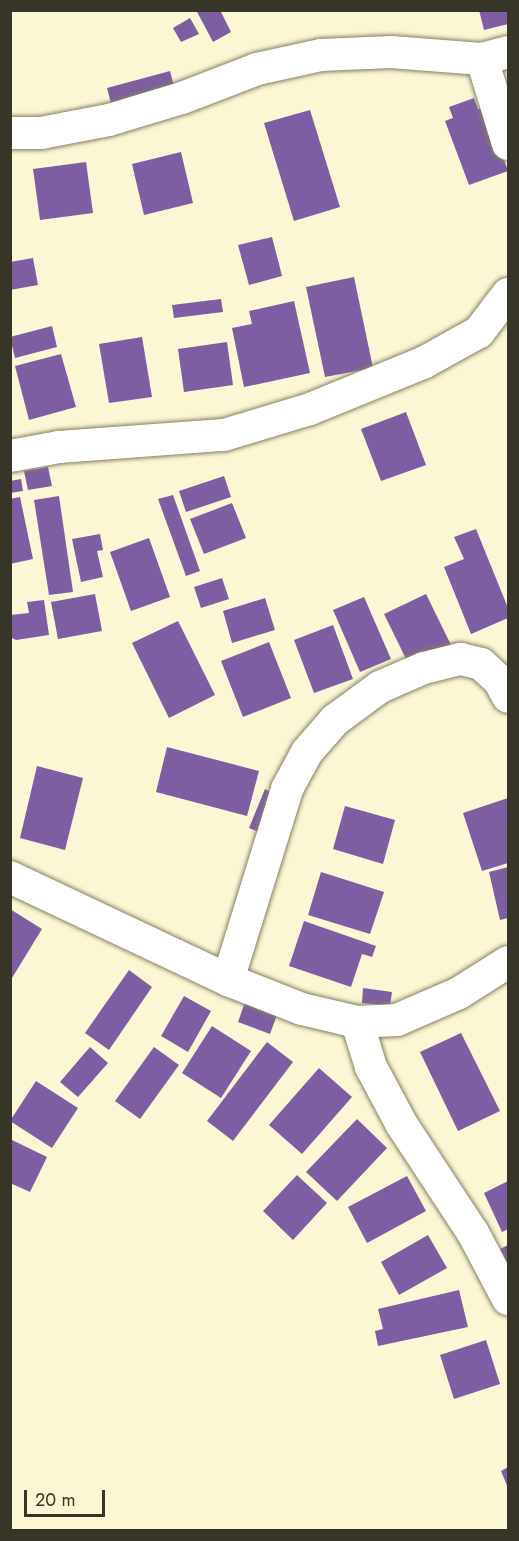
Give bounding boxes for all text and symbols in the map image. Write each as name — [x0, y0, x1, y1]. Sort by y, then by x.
scale bar — [27, 1478, 108, 1516]
text: 20 m — [35, 1487, 75, 1513]

